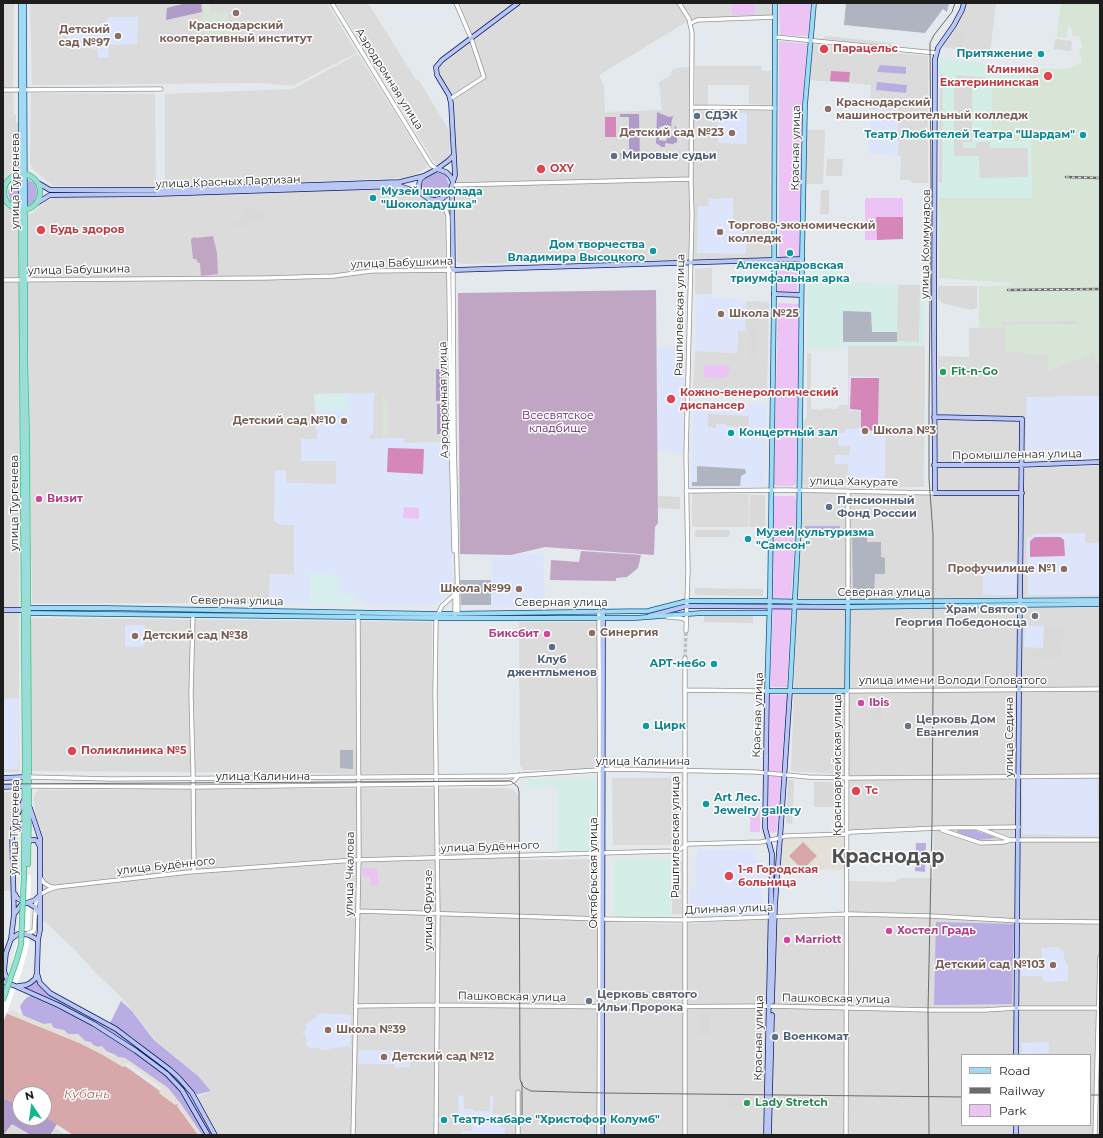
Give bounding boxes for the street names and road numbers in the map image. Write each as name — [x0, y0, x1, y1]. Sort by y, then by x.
street label: Аэродромная улица — [352, 26, 426, 132]
street label: Красная улица — [789, 105, 803, 191]
street label: улица Тургенева — [9, 133, 23, 229]
street label: улица Красных Партизан — [155, 173, 301, 191]
street label: улица Коммунаров — [918, 189, 934, 299]
street label: Рашпилевская улица — [672, 254, 688, 376]
street label: улица Бабушкина — [350, 255, 454, 271]
street label: улица Бабушкина — [27, 263, 131, 277]
street label: Аэродромная улица — [436, 341, 452, 459]
street label: Промышленная улица — [952, 447, 1082, 463]
street label: улица Тургенева — [8, 455, 22, 551]
street label: улица Хакурате — [810, 475, 898, 489]
street label: Северная улица — [837, 586, 931, 600]
street label: Северная улица — [190, 594, 284, 608]
street label: Северная улица — [514, 596, 608, 610]
street label: Красная улица — [750, 672, 766, 758]
street label: улица имени Володи Головатого — [859, 674, 1047, 688]
street label: Красноармейская улица — [831, 694, 845, 836]
street label: улица Седина — [1003, 697, 1017, 777]
street label: улица Калинина — [596, 755, 690, 769]
street label: улица Калинина — [216, 770, 310, 784]
street label: Рашпилевская улица — [669, 776, 683, 898]
street label: улица Тургенева — [8, 779, 22, 875]
street label: Октябрьская улица — [587, 817, 601, 929]
street label: улица Чкалова — [343, 831, 357, 917]
street label: улица Будённого — [440, 839, 540, 855]
street label: улица Будённого — [116, 854, 216, 878]
street label: улица Фрунзе — [422, 870, 436, 950]
street label: Длинная улица — [685, 901, 773, 917]
street label: Пашковская улица — [458, 989, 566, 1005]
street label: Пашковская улица — [782, 991, 890, 1007]
street label: Красная улица — [752, 995, 766, 1081]

